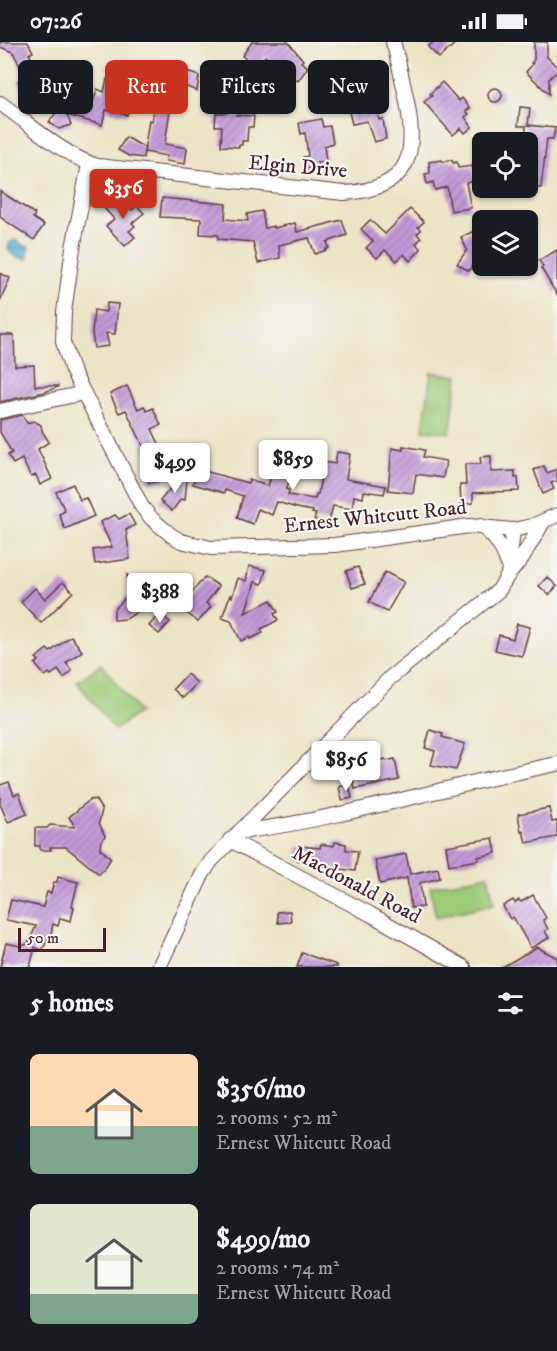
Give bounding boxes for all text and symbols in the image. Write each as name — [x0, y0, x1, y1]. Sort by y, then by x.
text: 07:26 — [30, 8, 81, 35]
chip: Buy — [18, 60, 93, 114]
chip: Rent — [105, 60, 188, 114]
chip: Filters — [200, 60, 296, 114]
chip: New — [308, 60, 389, 114]
map controls — [472, 132, 538, 276]
button: locate — [472, 132, 538, 198]
street label: Elgin Drive — [247, 150, 349, 184]
pin: $356 — [87, 169, 159, 220]
text: $356 — [104, 176, 142, 201]
button: layers — [472, 210, 538, 276]
pin: $859 — [257, 440, 329, 491]
pin: $499 — [139, 443, 211, 494]
text: $859 — [273, 447, 313, 472]
text: $499 — [154, 450, 196, 475]
street label: Ernest Whitcutt Road — [282, 494, 468, 540]
pin: $388 — [124, 573, 196, 624]
text: $388 — [141, 580, 179, 605]
pin: $856 — [310, 741, 382, 792]
text: $856 — [325, 748, 367, 773]
street label: Macdonald Road — [288, 840, 426, 930]
scale bar — [18, 925, 106, 952]
text: 50 m — [27, 928, 59, 948]
text: 5 homes — [30, 987, 114, 1020]
icon: filters — [494, 987, 527, 1020]
text: $356/mo — [216, 1073, 306, 1106]
icon: home — [78, 1078, 150, 1150]
text: 2 rooms · 52 m² — [216, 1106, 337, 1131]
text: Ernest Whitcutt Road — [216, 1131, 391, 1156]
text: $499/mo — [216, 1223, 310, 1256]
icon: home — [78, 1228, 150, 1300]
text: 2 rooms · 74 m² — [216, 1256, 339, 1281]
text: Ernest Whitcutt Road — [216, 1281, 391, 1306]

